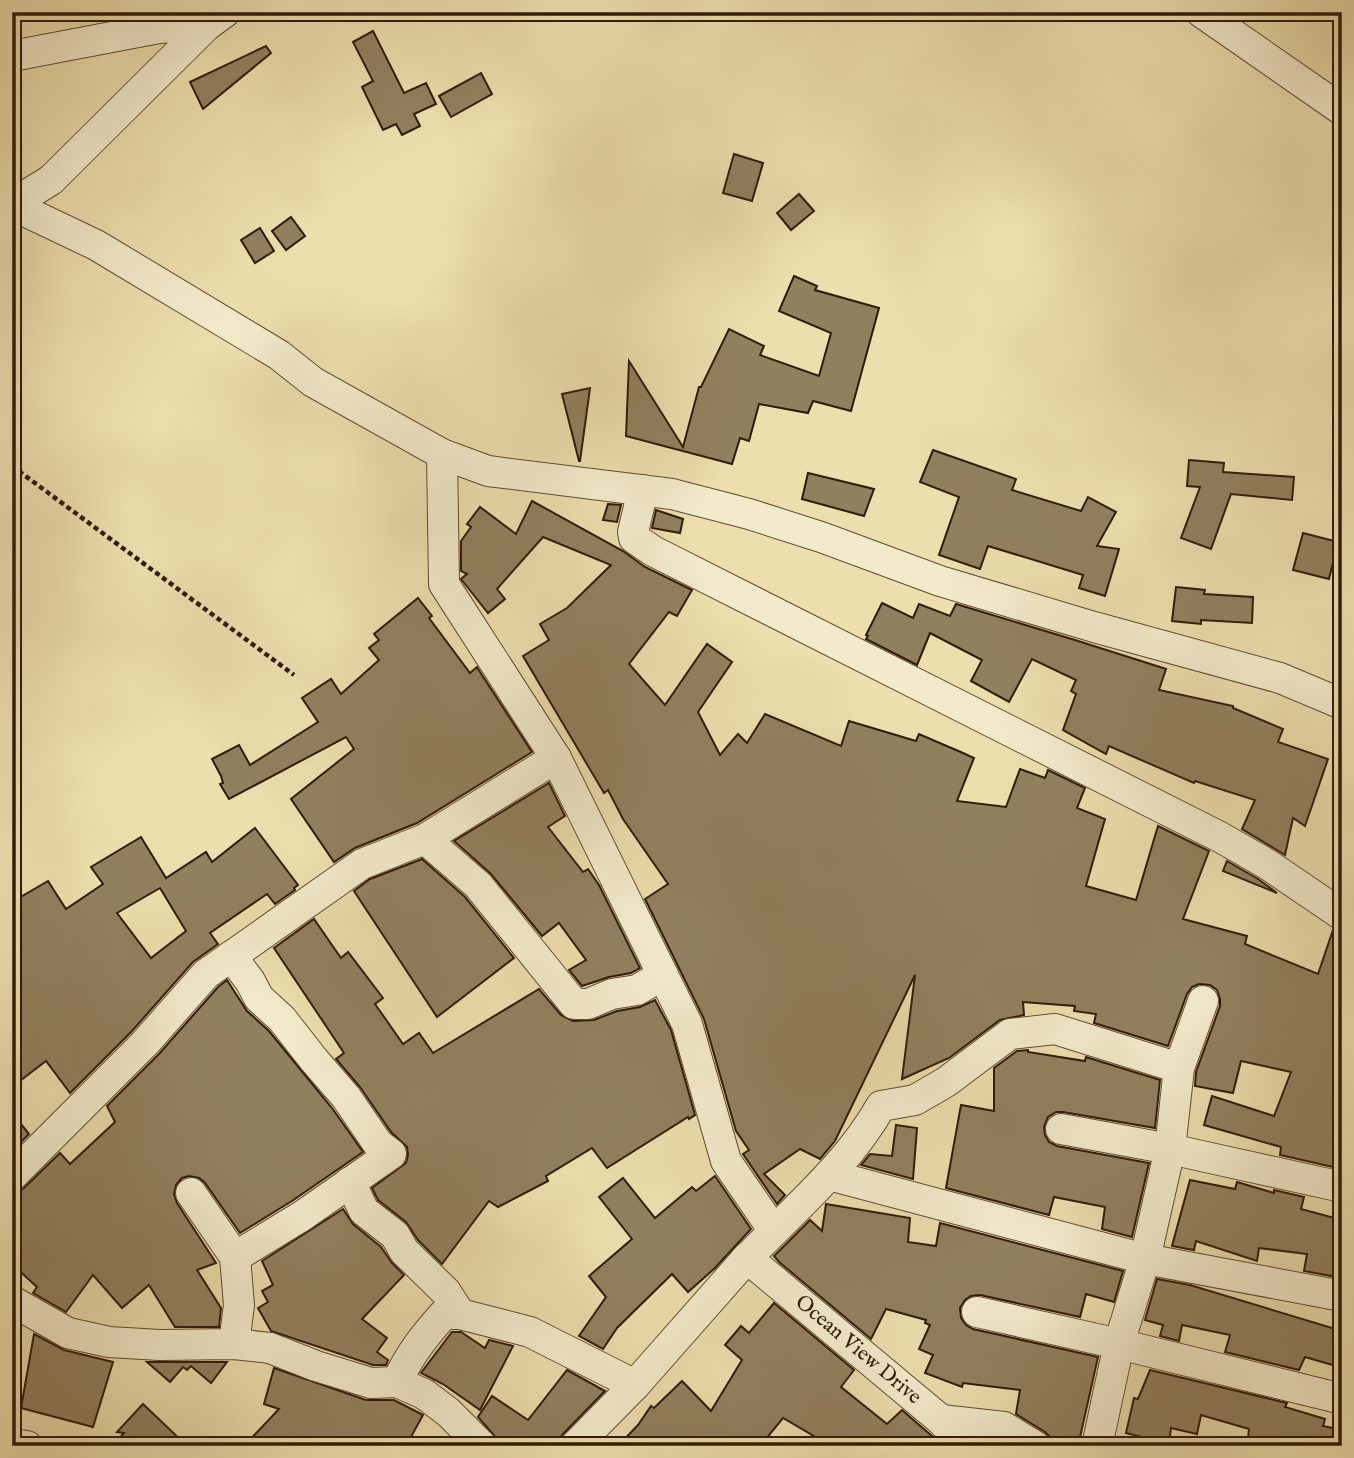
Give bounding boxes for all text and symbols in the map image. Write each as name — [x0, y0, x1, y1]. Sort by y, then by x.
street label: Ocean View Drive — [789, 1289, 927, 1411]

